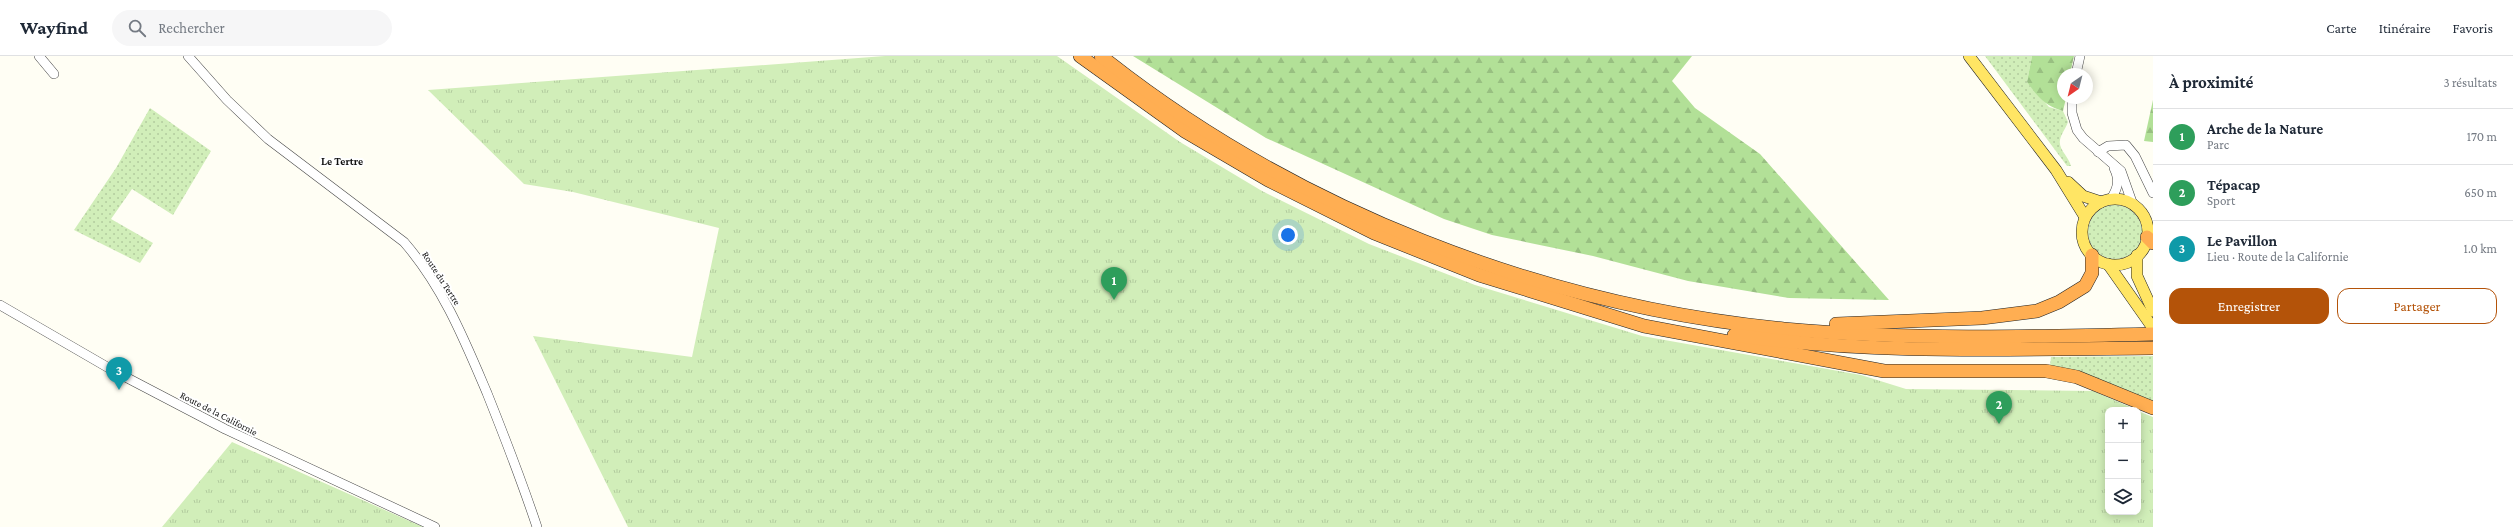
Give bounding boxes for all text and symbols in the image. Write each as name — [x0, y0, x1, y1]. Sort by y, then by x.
search box — [112, 10, 392, 46]
text: Wayfind — [20, 17, 88, 38]
icon: search — [126, 17, 148, 39]
text: Rechercher — [158, 20, 225, 36]
text: Carte — [2326, 20, 2357, 36]
text: Itinéraire — [2379, 20, 2431, 36]
text: Favoris — [2453, 20, 2493, 36]
north arrow — [2057, 68, 2093, 104]
text: À proximité — [2169, 73, 2253, 92]
text: 3 résultats — [2443, 75, 2497, 90]
text: Arche de la Nature — [2207, 121, 2323, 137]
text: 1 — [2180, 129, 2184, 144]
text: 170 m — [2467, 129, 2497, 144]
text: Parc — [2207, 137, 2229, 152]
district label: Le Tertre — [321, 155, 363, 167]
text: Tépacap — [2207, 177, 2260, 193]
text: 2 — [2179, 185, 2185, 200]
text: 650 m — [2464, 185, 2497, 200]
text: Sport — [2207, 193, 2235, 208]
your location — [1278, 225, 1298, 245]
text: Le Pavillon — [2207, 233, 2277, 249]
text: 3 — [2179, 241, 2185, 256]
text: 1.0 km — [2464, 241, 2497, 256]
street label: Route du Tertre — [420, 249, 463, 308]
text: Lieu · Route de la Californie — [2207, 249, 2349, 264]
pin: 1 — [1101, 267, 1127, 300]
button: Enregistrer — [2169, 288, 2329, 324]
button: Partager — [2337, 288, 2497, 324]
pin: 3 — [106, 357, 132, 390]
street label: Route de la Californie — [178, 389, 260, 438]
pin: 2 — [1986, 391, 2012, 424]
map controls — [2105, 407, 2141, 515]
button: + — [2105, 407, 2141, 443]
button: − — [2105, 443, 2141, 479]
button: layers — [2105, 479, 2141, 515]

